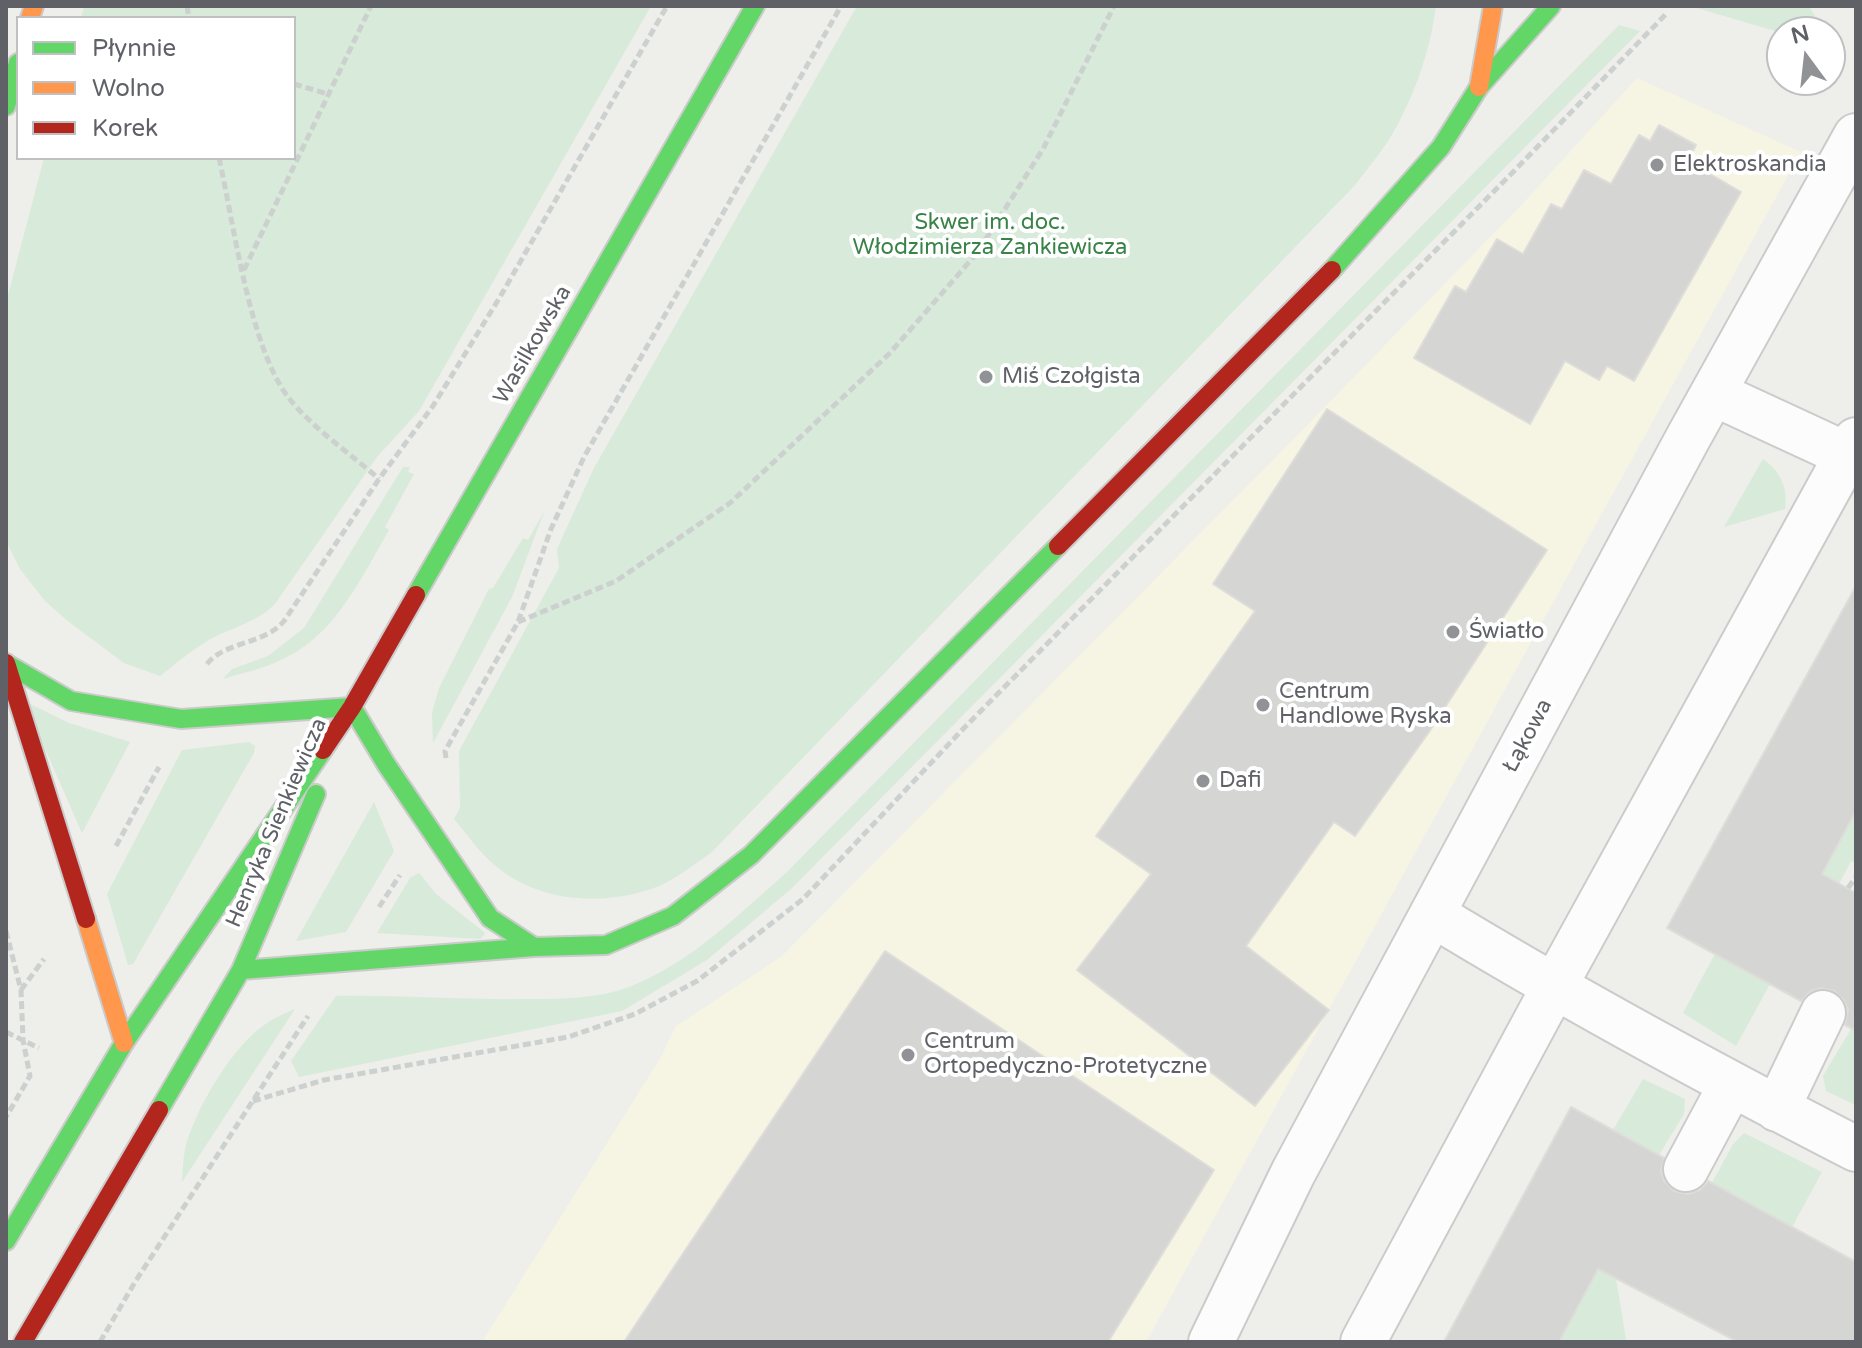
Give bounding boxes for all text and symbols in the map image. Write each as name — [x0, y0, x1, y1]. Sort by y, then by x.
legend — [16, 16, 296, 160]
north arrow — [1766, 16, 1846, 96]
text: N — [1788, 20, 1812, 50]
text: Płynnie — [92, 34, 176, 63]
text: Wolno — [92, 74, 165, 103]
text: Korek — [92, 114, 158, 143]
place label: Elektroskandia — [1673, 152, 1827, 178]
marker: Elektroskandia — [1648, 156, 1666, 174]
park label: Skwer im. doc. Włodzimierza Zankiewicza — [853, 210, 1127, 262]
street label: Wasilkowska — [488, 281, 578, 409]
place label: Miś Czołgista — [1002, 364, 1141, 390]
marker: Miś Czołgista — [977, 368, 995, 386]
place label: Światło — [1469, 619, 1544, 645]
marker: Światło — [1444, 623, 1462, 641]
place label: Centrum Handlowe Ryska — [1279, 679, 1452, 730]
street label: Łąkowa — [1498, 695, 1558, 777]
marker: Centrum Handlowe Ryska — [1254, 696, 1272, 714]
street label: Henryka Sienkiewicza — [221, 714, 333, 932]
place label: Dafi — [1219, 768, 1261, 794]
marker: Dafi — [1194, 772, 1212, 790]
place label: Centrum Ortopedyczno-Protetyczne — [924, 1029, 1207, 1080]
marker: Centrum Ortopedyczno-Protetyczne — [899, 1046, 917, 1064]

